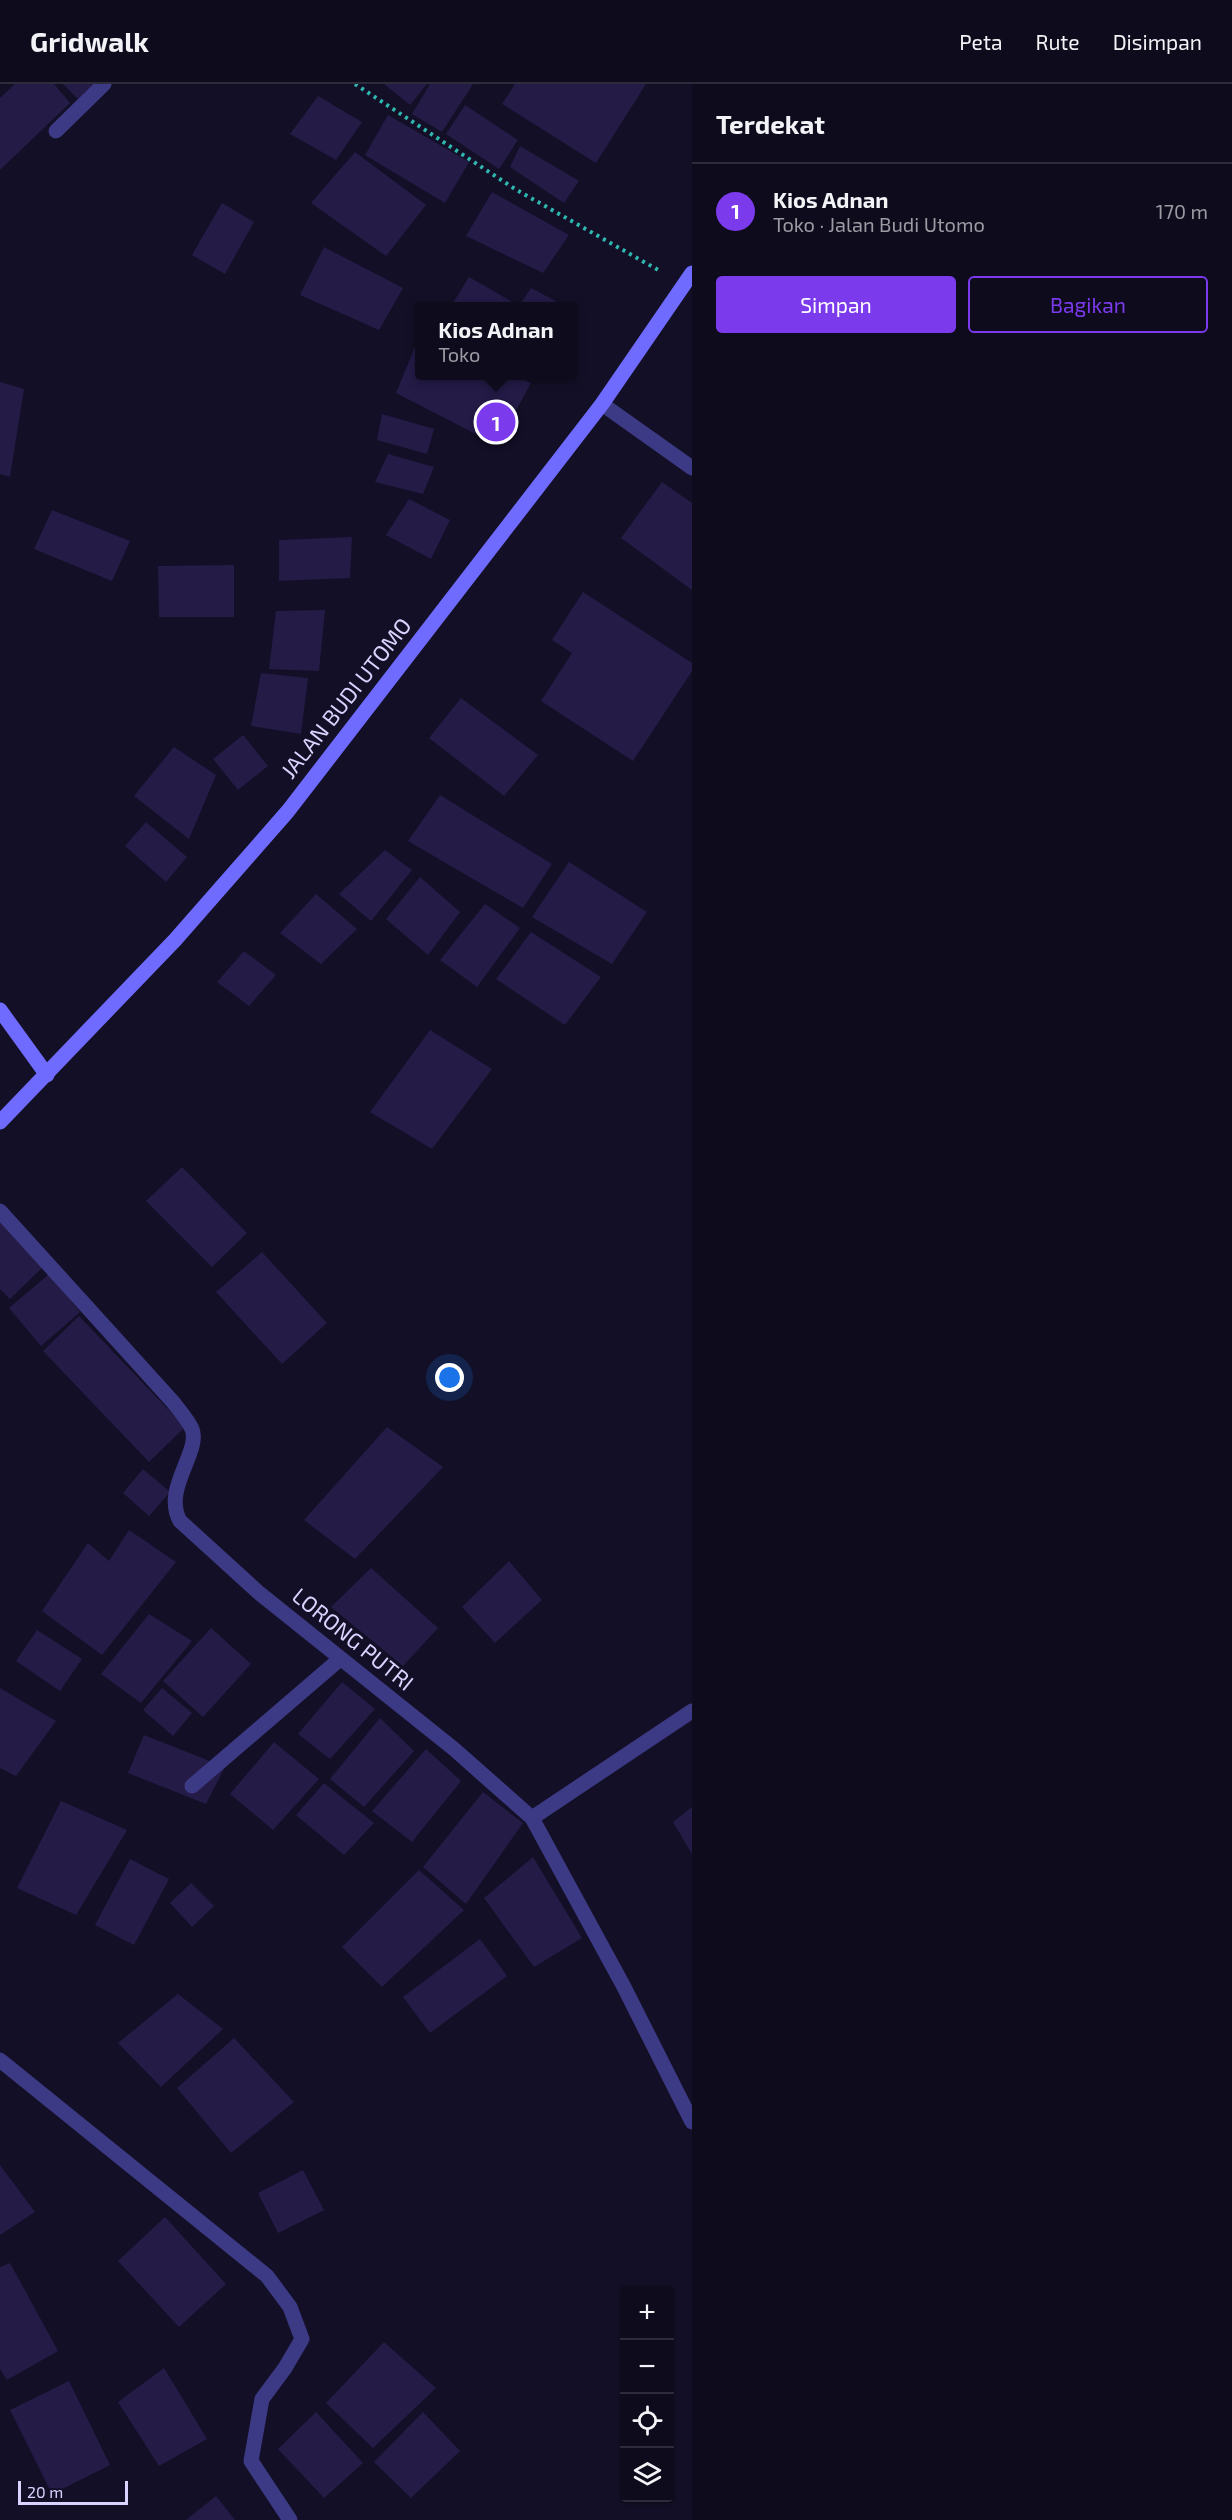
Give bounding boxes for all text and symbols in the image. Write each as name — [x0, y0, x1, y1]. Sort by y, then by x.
text: Gridwalk — [30, 24, 149, 58]
text: Peta — [959, 29, 1002, 54]
text: Rute — [1035, 29, 1080, 54]
text: Disimpan — [1113, 29, 1202, 54]
text: Terdekat — [716, 108, 825, 139]
text: Kios Adnan — [773, 186, 888, 212]
text: 1 — [731, 199, 740, 223]
text: 170 m — [1156, 199, 1208, 223]
text: Toko · Jalan Budi Utomo — [773, 212, 985, 236]
button: Simpan — [716, 276, 956, 333]
button: Bagikan — [968, 276, 1208, 333]
popup — [415, 302, 577, 380]
text: Kios Adnan — [438, 316, 554, 342]
text: Toko — [438, 342, 480, 366]
pin: 1 — [476, 400, 516, 444]
street label: JALAN BUDI UTOMO — [275, 612, 416, 783]
your location — [435, 1363, 464, 1392]
street label: LORONG PUTRI — [288, 1582, 419, 1695]
map controls — [620, 2286, 674, 2502]
button: + — [620, 2286, 674, 2340]
button: − — [620, 2340, 674, 2394]
button: locate — [620, 2394, 674, 2448]
button: layers — [620, 2448, 674, 2502]
scale bar — [18, 2478, 128, 2506]
text: 20 m — [27, 2482, 63, 2501]

